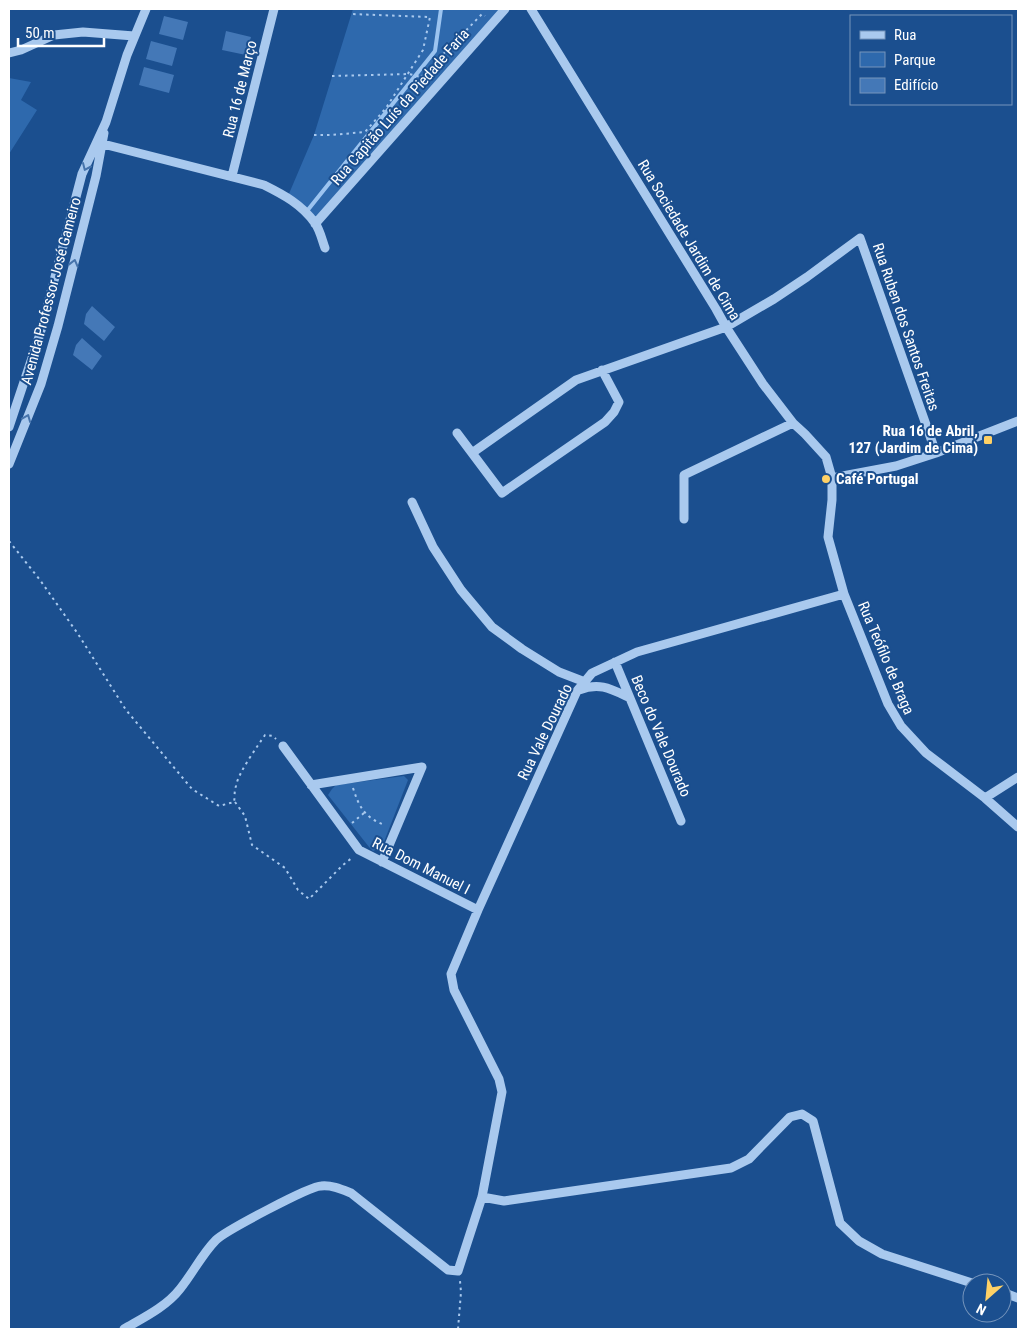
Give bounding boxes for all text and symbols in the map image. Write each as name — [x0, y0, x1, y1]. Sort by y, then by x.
scale bar — [18, 15, 104, 47]
legend — [850, 15, 1012, 105]
text: 50 m — [25, 24, 55, 42]
street label: Rua Capitão Luís da Piedade Faria — [327, 25, 473, 189]
text: Rua — [894, 26, 916, 44]
street label: Rua 16 de Março — [219, 39, 261, 139]
text: Parque — [894, 51, 936, 69]
text: Edifício — [894, 76, 938, 94]
street label: Rua Sociedade Jardim de Cima — [634, 157, 744, 323]
one-way arrow — [81, 162, 92, 171]
street label: Avenida Professor José Gameiro — [17, 195, 85, 387]
street label: Rua Ruben dos Santos Freitas — [869, 241, 943, 413]
one-way arrow — [68, 259, 79, 268]
one-way arrow — [21, 415, 31, 423]
place label: Rua 16 de Abril, 127 (Jardim de Cima) — [848, 422, 978, 457]
marker: Rua 16 de Abril, 127 (Jardim de Cima) — [982, 434, 994, 446]
place label: Café Portugal — [836, 470, 919, 488]
marker: Café Portugal — [820, 473, 832, 485]
street label: Rua Teófilo de Braga — [854, 599, 918, 717]
street label: Beco do Vale Dourado — [627, 672, 695, 800]
street label: Rua Vale Dourado — [514, 681, 576, 783]
street label: Rua Dom Manuel I — [369, 834, 473, 898]
north arrow — [962, 1273, 1012, 1323]
text: N — [974, 1301, 989, 1319]

